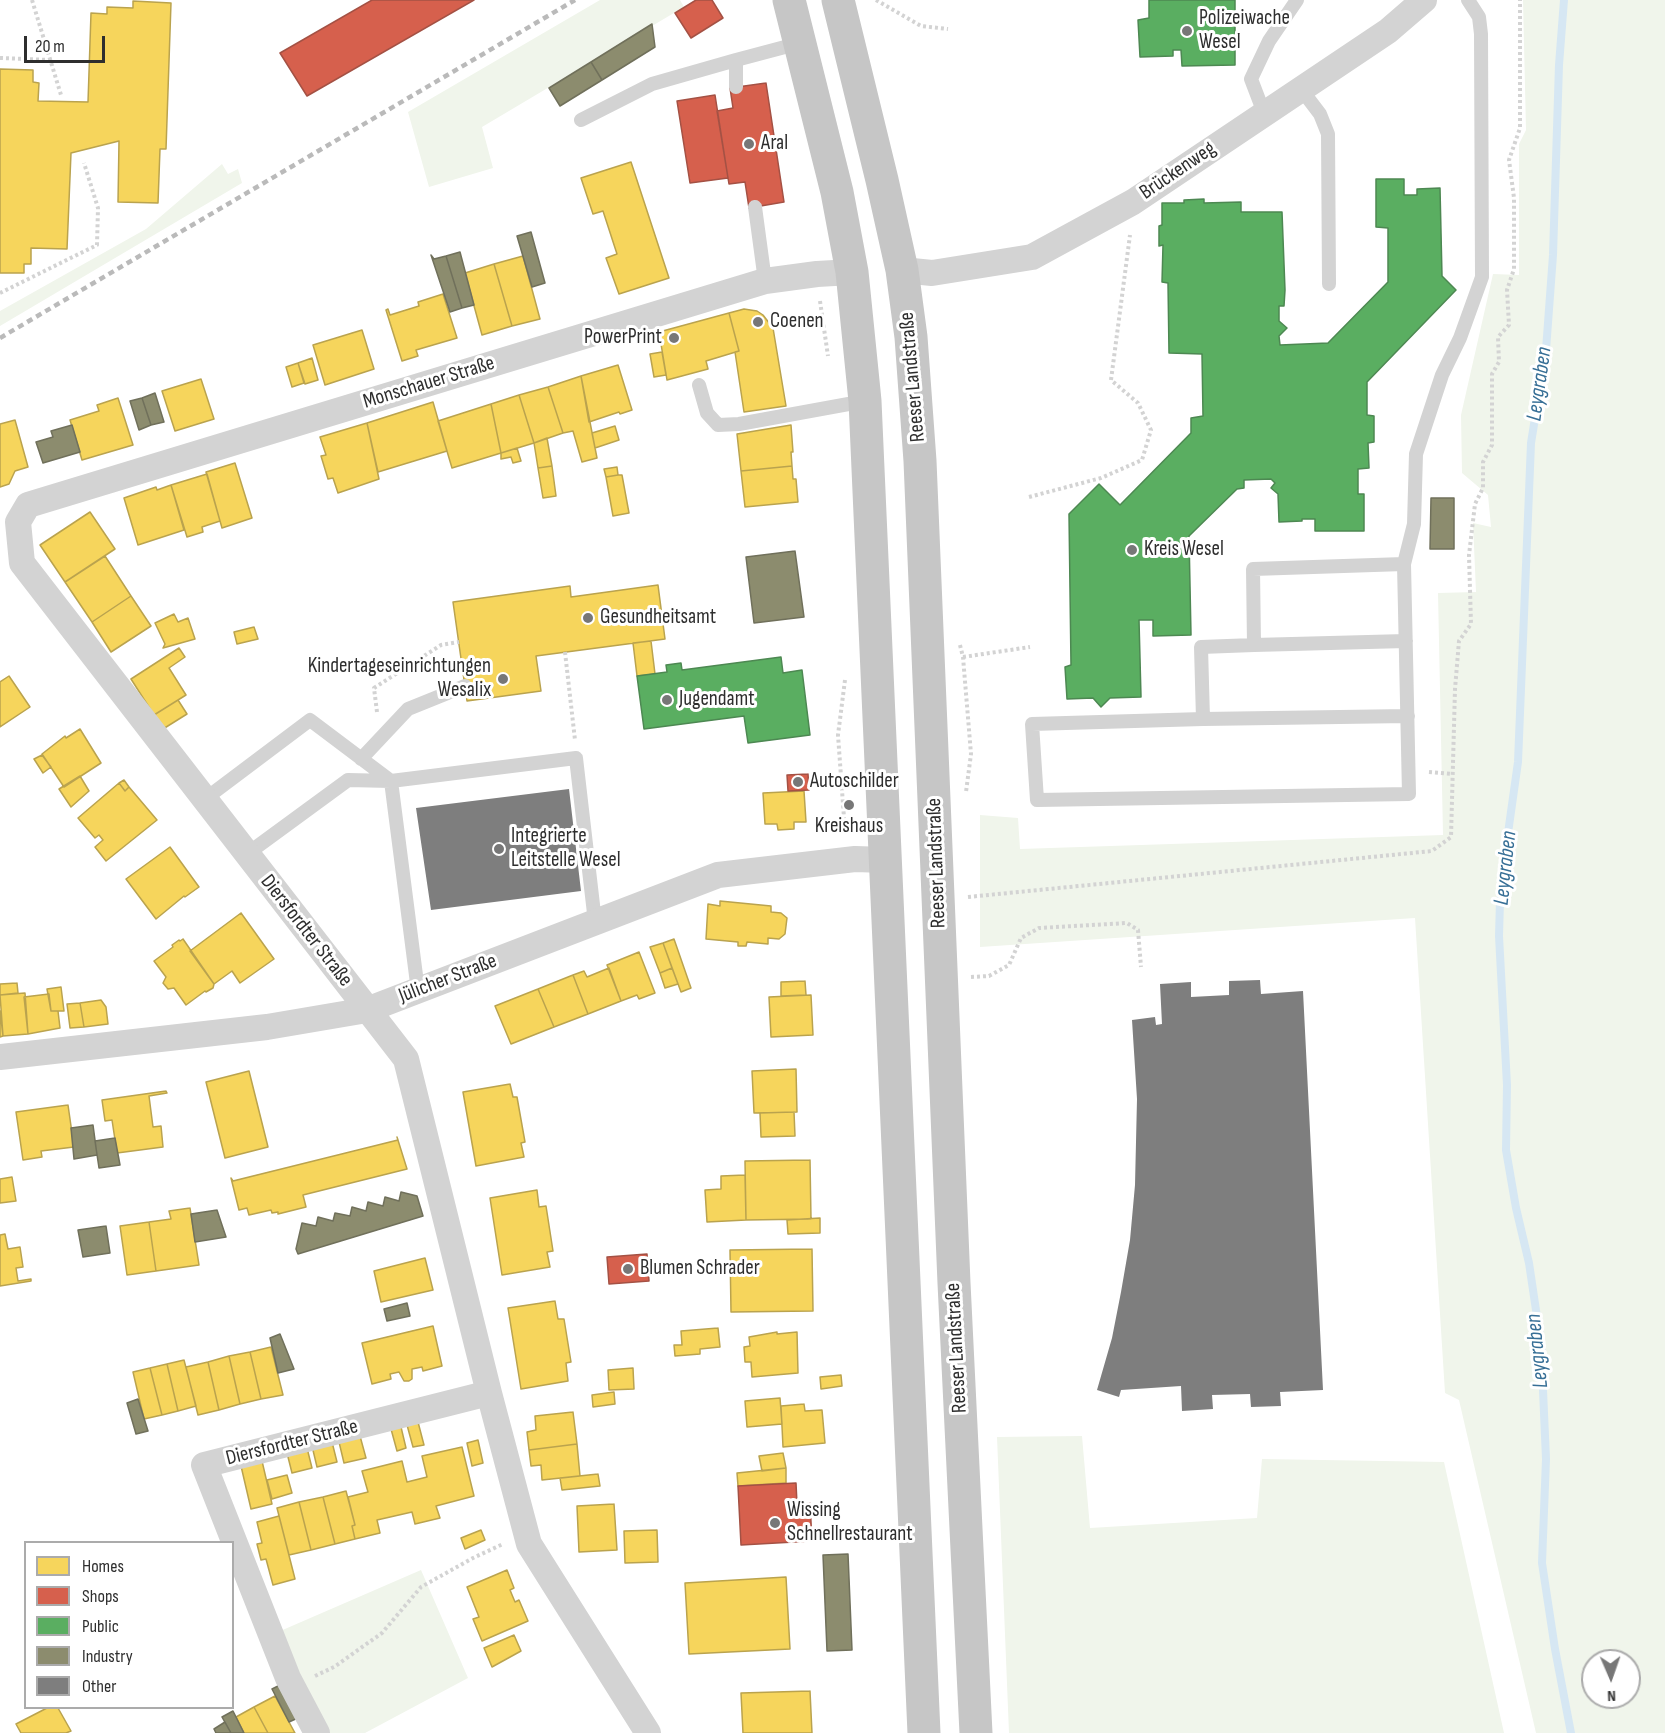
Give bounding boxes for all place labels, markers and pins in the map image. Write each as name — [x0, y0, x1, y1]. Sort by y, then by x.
place label: Polizeiwache Wesel — [1199, 6, 1290, 56]
marker: Polizeiwache Wesel — [1180, 24, 1194, 38]
place label: Aral — [761, 131, 788, 157]
marker: Aral — [742, 137, 756, 151]
place label: Coenen — [770, 309, 824, 335]
marker: Coenen — [751, 315, 765, 329]
place label: PowerPrint — [584, 325, 662, 351]
marker: PowerPrint — [667, 331, 681, 345]
place label: Kreis Wesel — [1144, 537, 1224, 563]
marker: Kreis Wesel — [1125, 543, 1139, 557]
place label: Gesundheitsamt — [600, 605, 716, 631]
marker: Gesundheitsamt — [581, 611, 595, 625]
place label: Kindertageseinrichtungen Wesalix — [308, 654, 491, 704]
marker: Kindertageseinrichtungen Wesalix — [496, 672, 510, 686]
place label: Jugendamt — [679, 687, 755, 713]
marker: Jugendamt — [660, 693, 674, 707]
place label: Autoschilder — [810, 769, 899, 795]
marker: Autoschilder — [791, 775, 805, 789]
marker: Kreishaus — [842, 798, 856, 812]
place label: Kreishaus — [815, 814, 883, 840]
place label: Integrierte Leitstelle Wesel — [511, 824, 621, 874]
marker: Integrierte Leitstelle Wesel — [492, 842, 506, 856]
place label: Blumen Schrader — [640, 1256, 760, 1282]
marker: Blumen Schrader — [621, 1262, 635, 1276]
place label: Wissing Schnellrestaurant — [787, 1498, 913, 1548]
marker: Wissing Schnellrestaurant — [768, 1516, 782, 1530]

